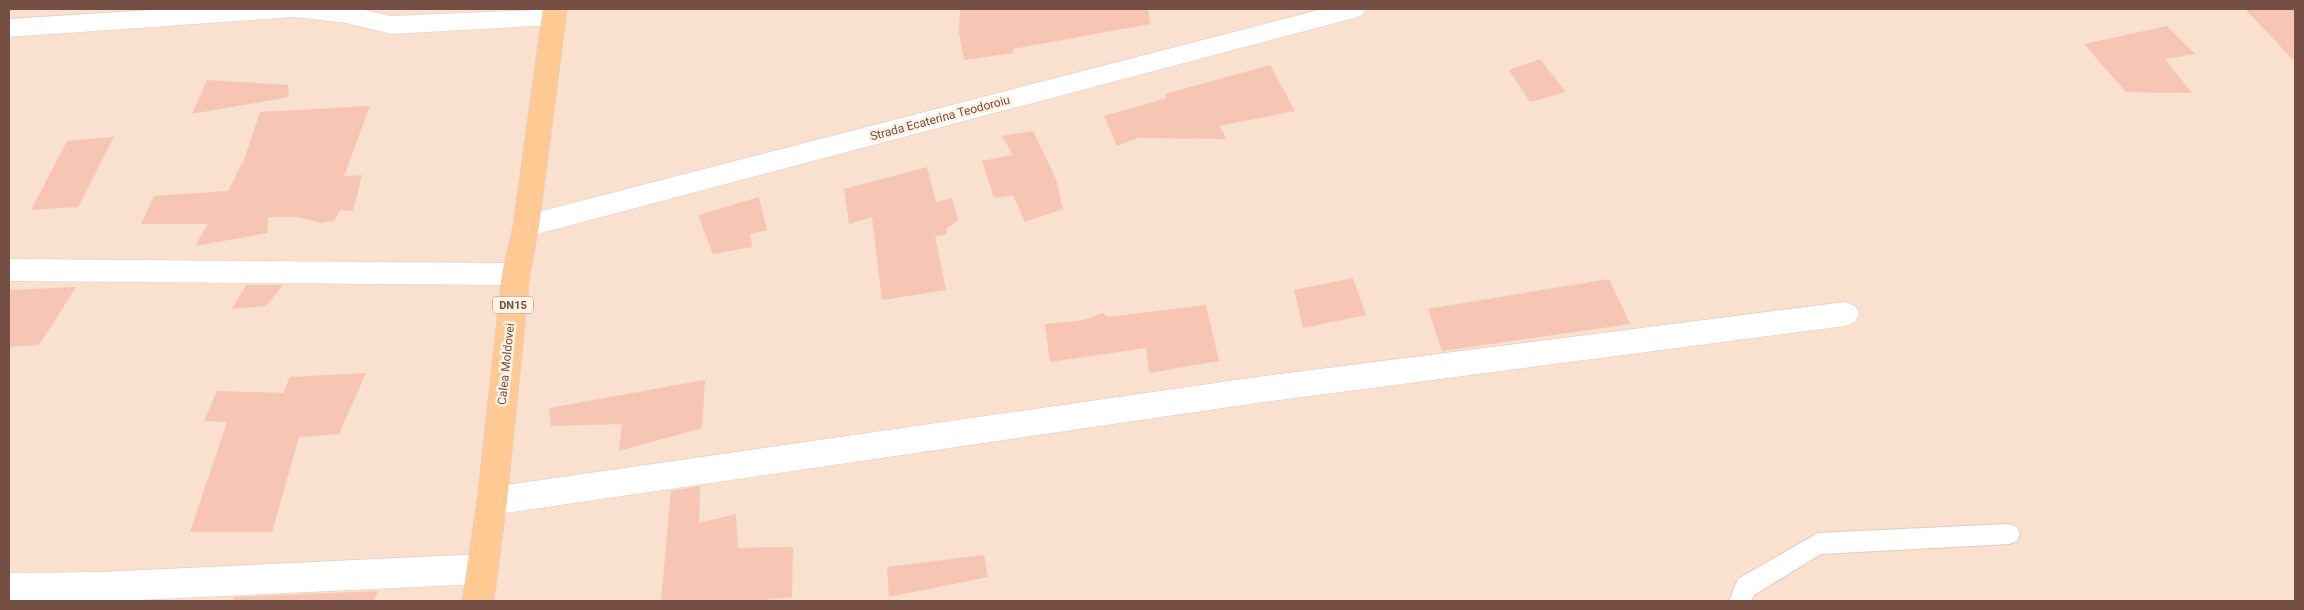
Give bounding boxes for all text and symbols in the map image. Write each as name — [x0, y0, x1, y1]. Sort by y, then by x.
street label: Strada Ecaterina Teodoroiu — [869, 93, 1011, 143]
road number: DN15 — [493, 296, 533, 314]
street label: Calea Moldovei — [495, 322, 517, 405]

